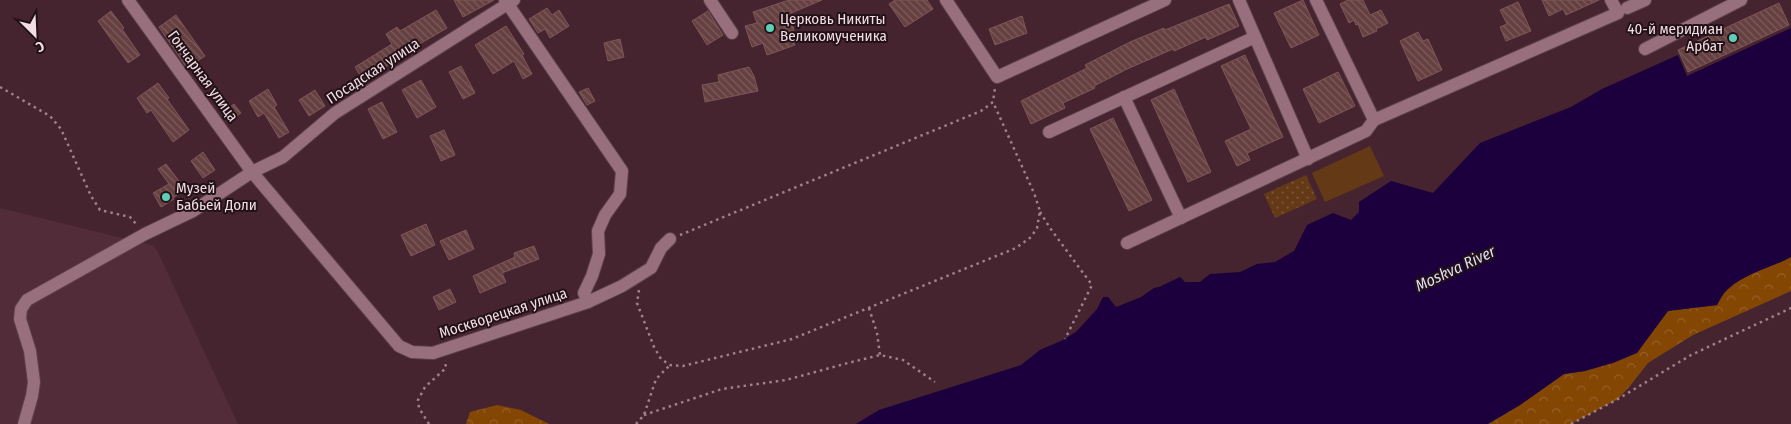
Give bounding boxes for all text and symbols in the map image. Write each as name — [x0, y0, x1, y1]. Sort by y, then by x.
north arrow — [10, 10, 60, 60]
place label: Церковь Никиты Великомученика — [780, 10, 887, 45]
place label: 40-й меридиан Арбат — [1627, 20, 1724, 55]
marker: Церковь Никиты Великомученика — [764, 22, 776, 34]
street label: Гончарная улица — [164, 27, 242, 125]
marker: 40-й меридиан Арбат — [1727, 32, 1739, 44]
street label: Посадская улица — [323, 34, 423, 108]
text: С — [33, 37, 47, 56]
place label: Музей Бабьей Доли — [176, 179, 257, 214]
marker: Музей Бабьей Доли — [160, 191, 172, 203]
water label: Moskva River — [1412, 241, 1499, 295]
street label: Москворецкая улица — [437, 284, 569, 342]

